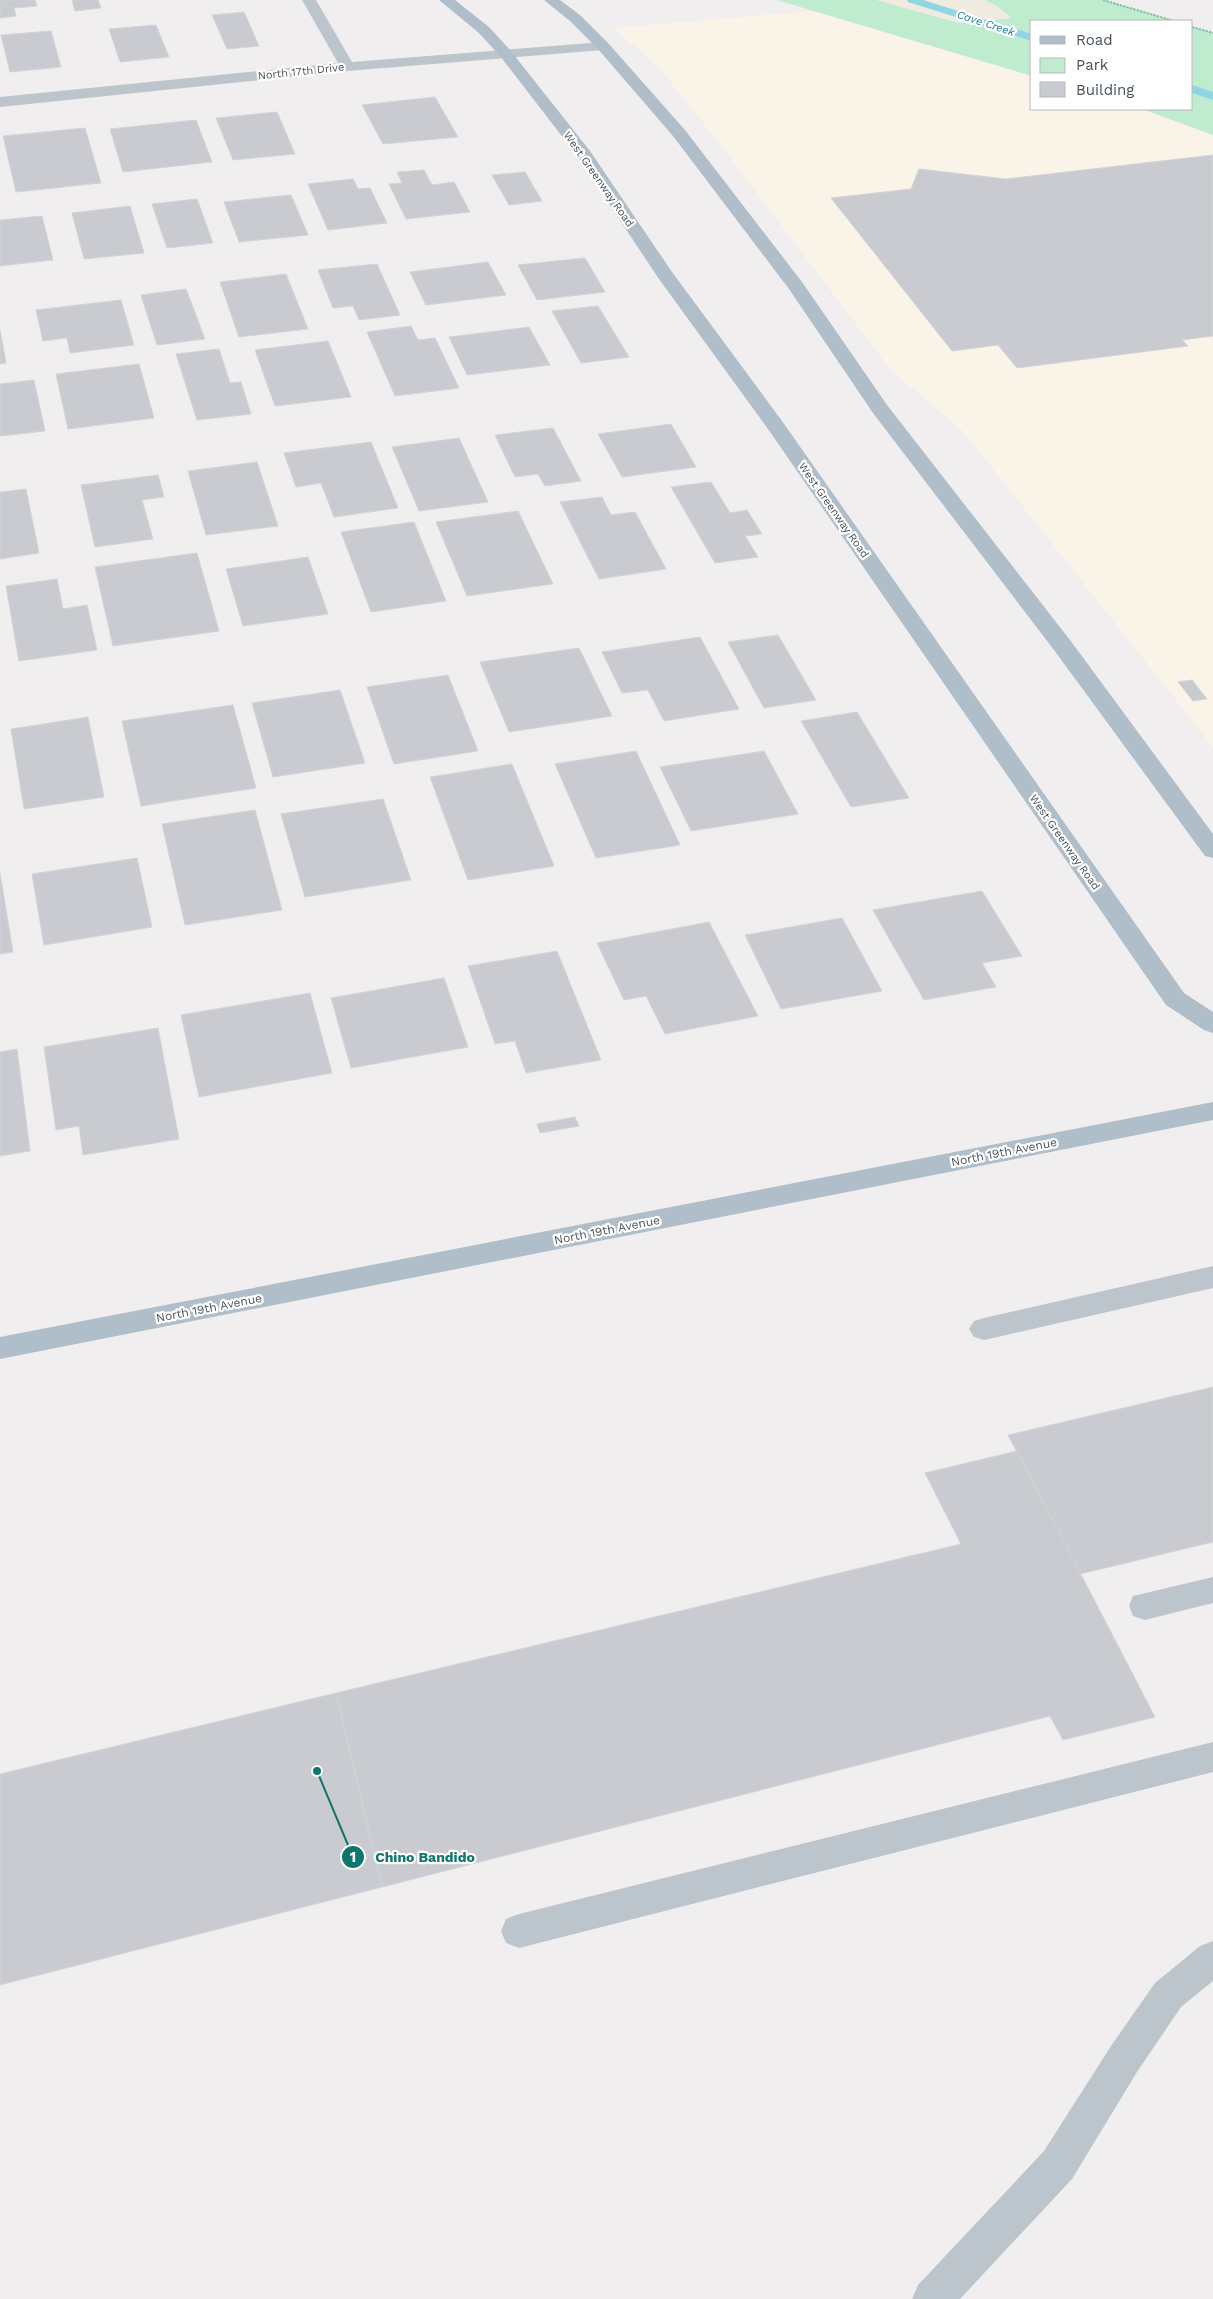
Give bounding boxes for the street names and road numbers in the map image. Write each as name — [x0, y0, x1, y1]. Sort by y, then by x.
street label: North 17th Drive — [257, 61, 345, 82]
street label: West Greenway Road — [561, 129, 636, 229]
street label: West Greenway Road — [796, 460, 871, 560]
street label: West Greenway Road — [1027, 792, 1102, 892]
street label: North 19th Avenue — [950, 1135, 1058, 1169]
street label: North 19th Avenue — [553, 1213, 661, 1247]
street label: North 19th Avenue — [155, 1291, 263, 1325]

